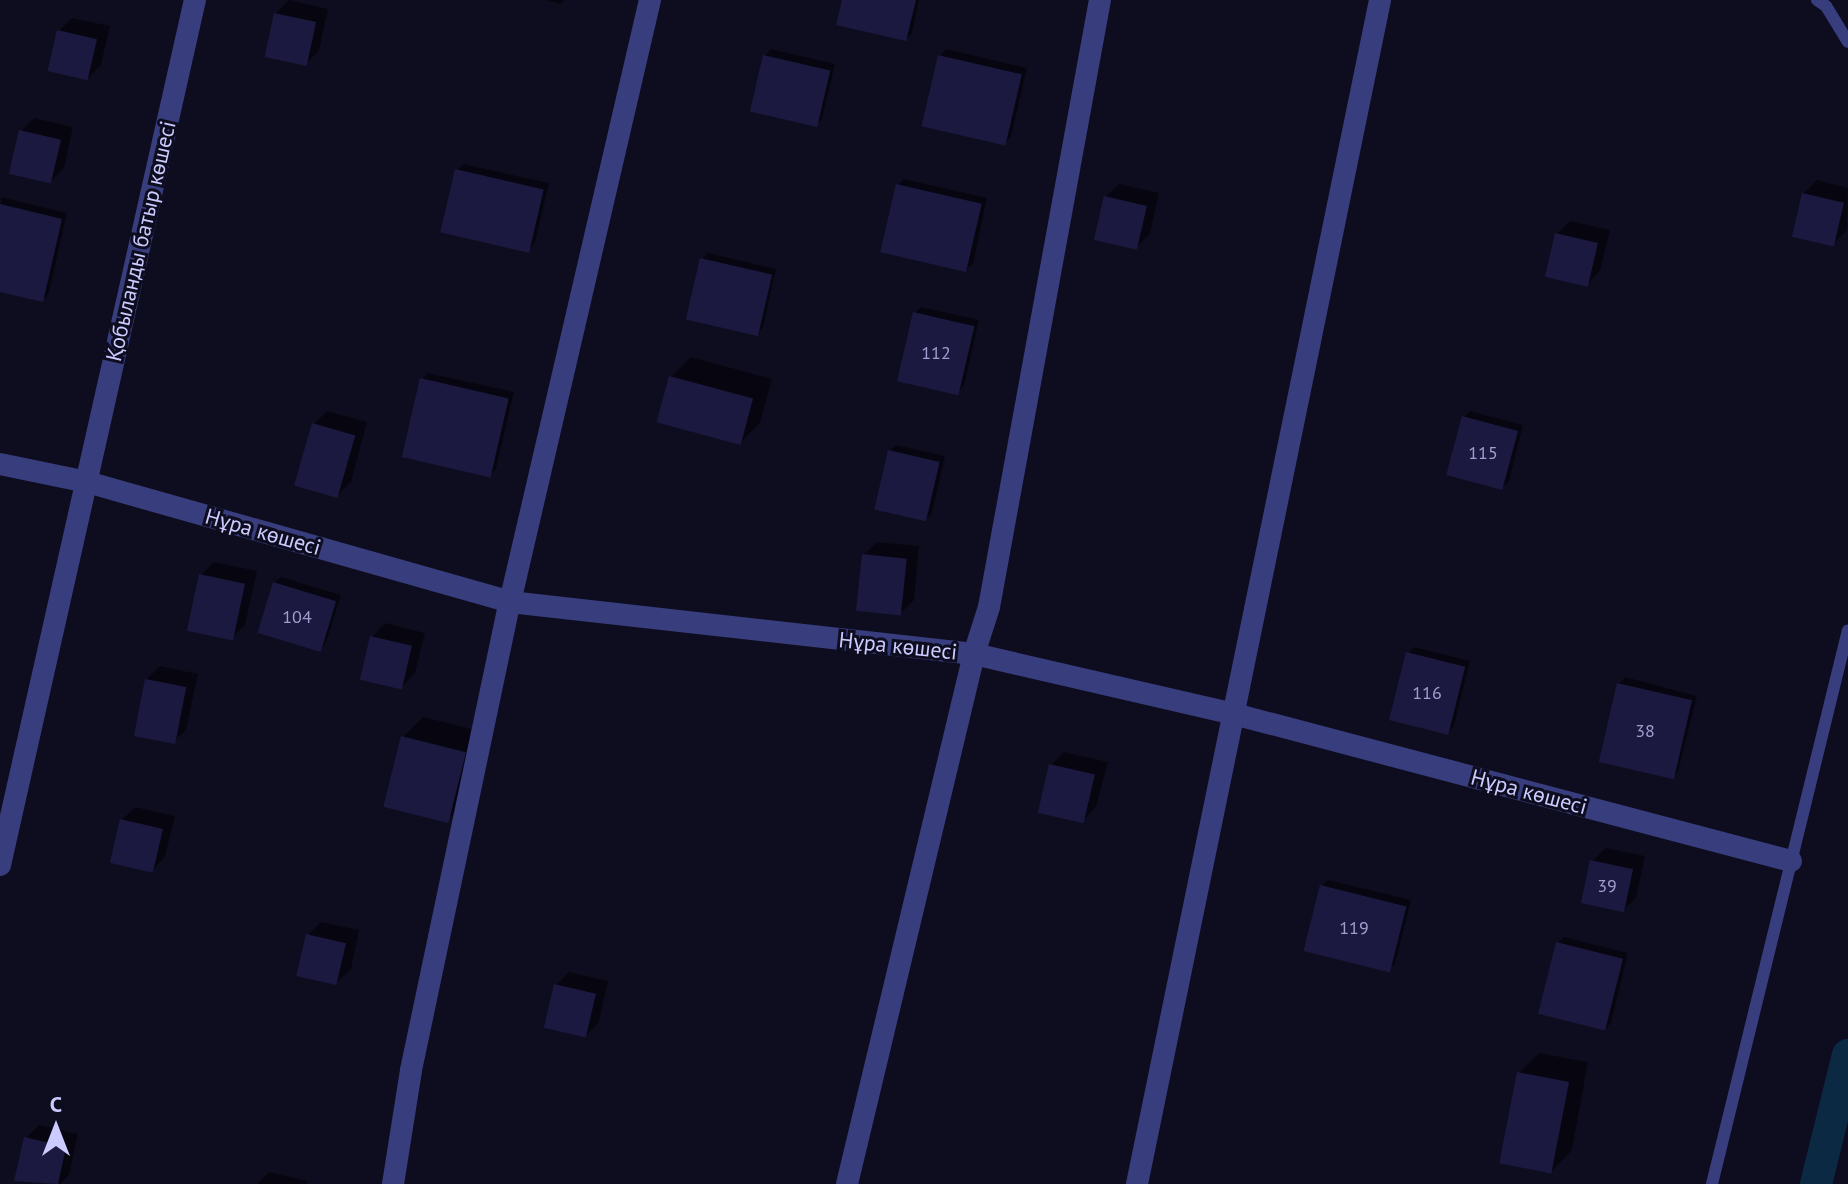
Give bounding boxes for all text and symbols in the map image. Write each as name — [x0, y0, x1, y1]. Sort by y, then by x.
street label: Қобыланды батыр көшесі — [100, 118, 182, 364]
house number: 112 — [921, 342, 951, 364]
house number: 115 — [1468, 442, 1498, 464]
street label: Нұра көшесі — [202, 503, 324, 561]
house number: 104 — [282, 606, 312, 628]
street label: Нұра көшесі — [837, 627, 959, 665]
house number: 116 — [1412, 682, 1442, 704]
house number: 38 — [1635, 720, 1655, 742]
street label: Нұра көшесі — [1468, 764, 1590, 820]
house number: 39 — [1597, 875, 1617, 897]
house number: 119 — [1339, 917, 1369, 939]
north arrow — [16, 1088, 96, 1168]
text: С — [50, 1090, 62, 1118]

